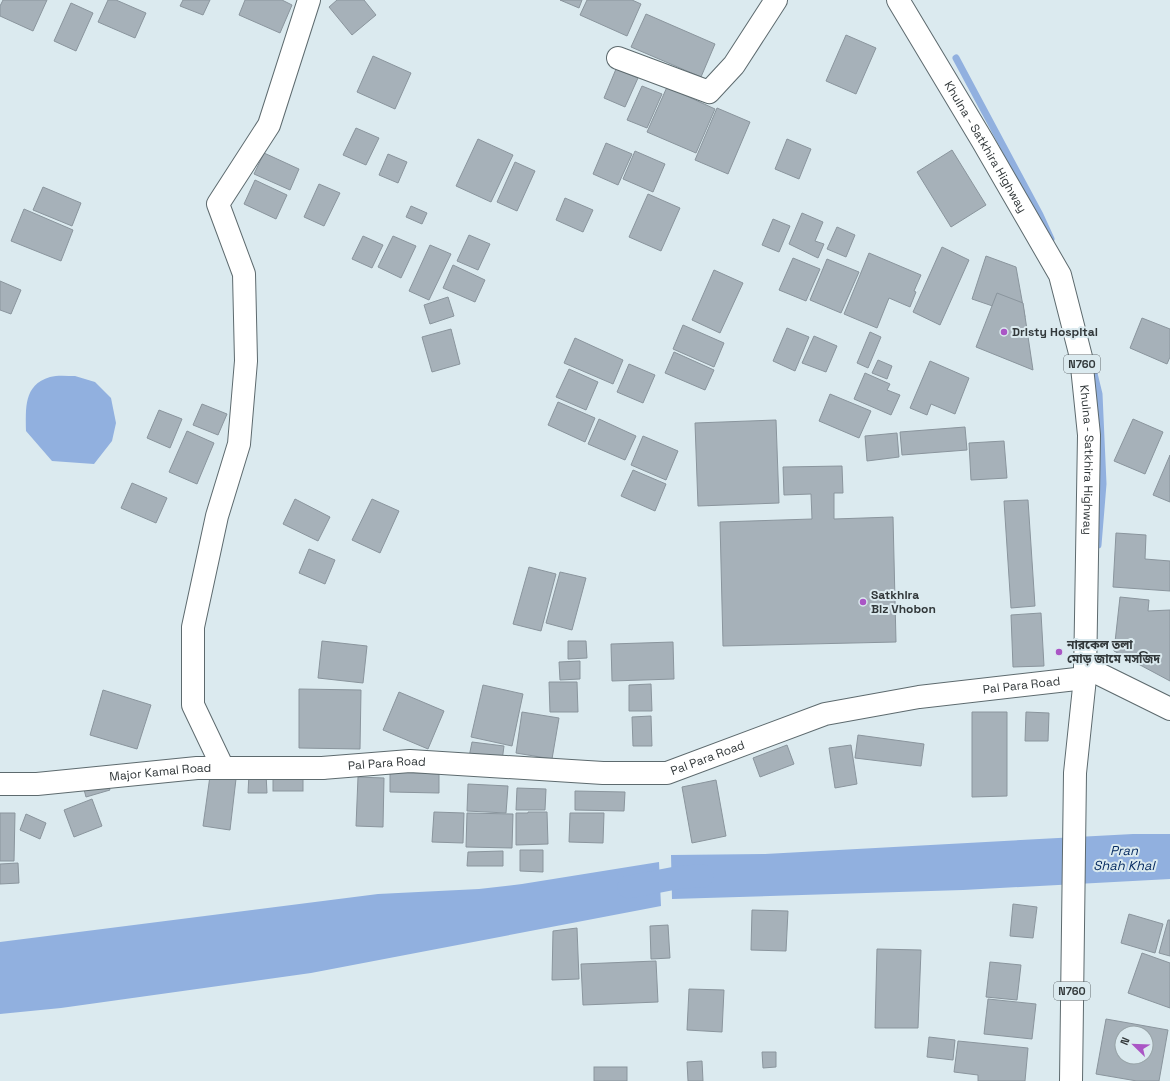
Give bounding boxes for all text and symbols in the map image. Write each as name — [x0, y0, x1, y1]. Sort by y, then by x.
street label: Khulna - Satkhira Highway — [940, 78, 1030, 216]
place label: Dristy Hospital — [1012, 324, 1098, 340]
marker: Dristy Hospital — [999, 327, 1009, 337]
road number: N760 — [1064, 355, 1100, 373]
street label: Khulna - Satkhira Highway — [1076, 384, 1097, 535]
place label: Satkhira Biz Vhobon — [871, 587, 936, 617]
marker: Satkhira Biz Vhobon — [858, 597, 868, 607]
place label: নারকেল তলা মোড় জামে মসজিদ — [1066, 637, 1160, 667]
marker: নারকেল তলা মোড় জামে মসজিদ — [1054, 647, 1064, 657]
street label: Pal Para Road — [982, 673, 1061, 698]
street label: Pal Para Road — [668, 737, 747, 779]
street label: Pal Para Road — [347, 753, 426, 774]
street label: Major Kamal Road — [109, 760, 211, 785]
water label: Pran Shah Khal — [1093, 842, 1156, 874]
road number: N760 — [1054, 982, 1090, 1000]
north arrow — [1114, 1025, 1154, 1065]
text: N — [1117, 1035, 1133, 1047]

